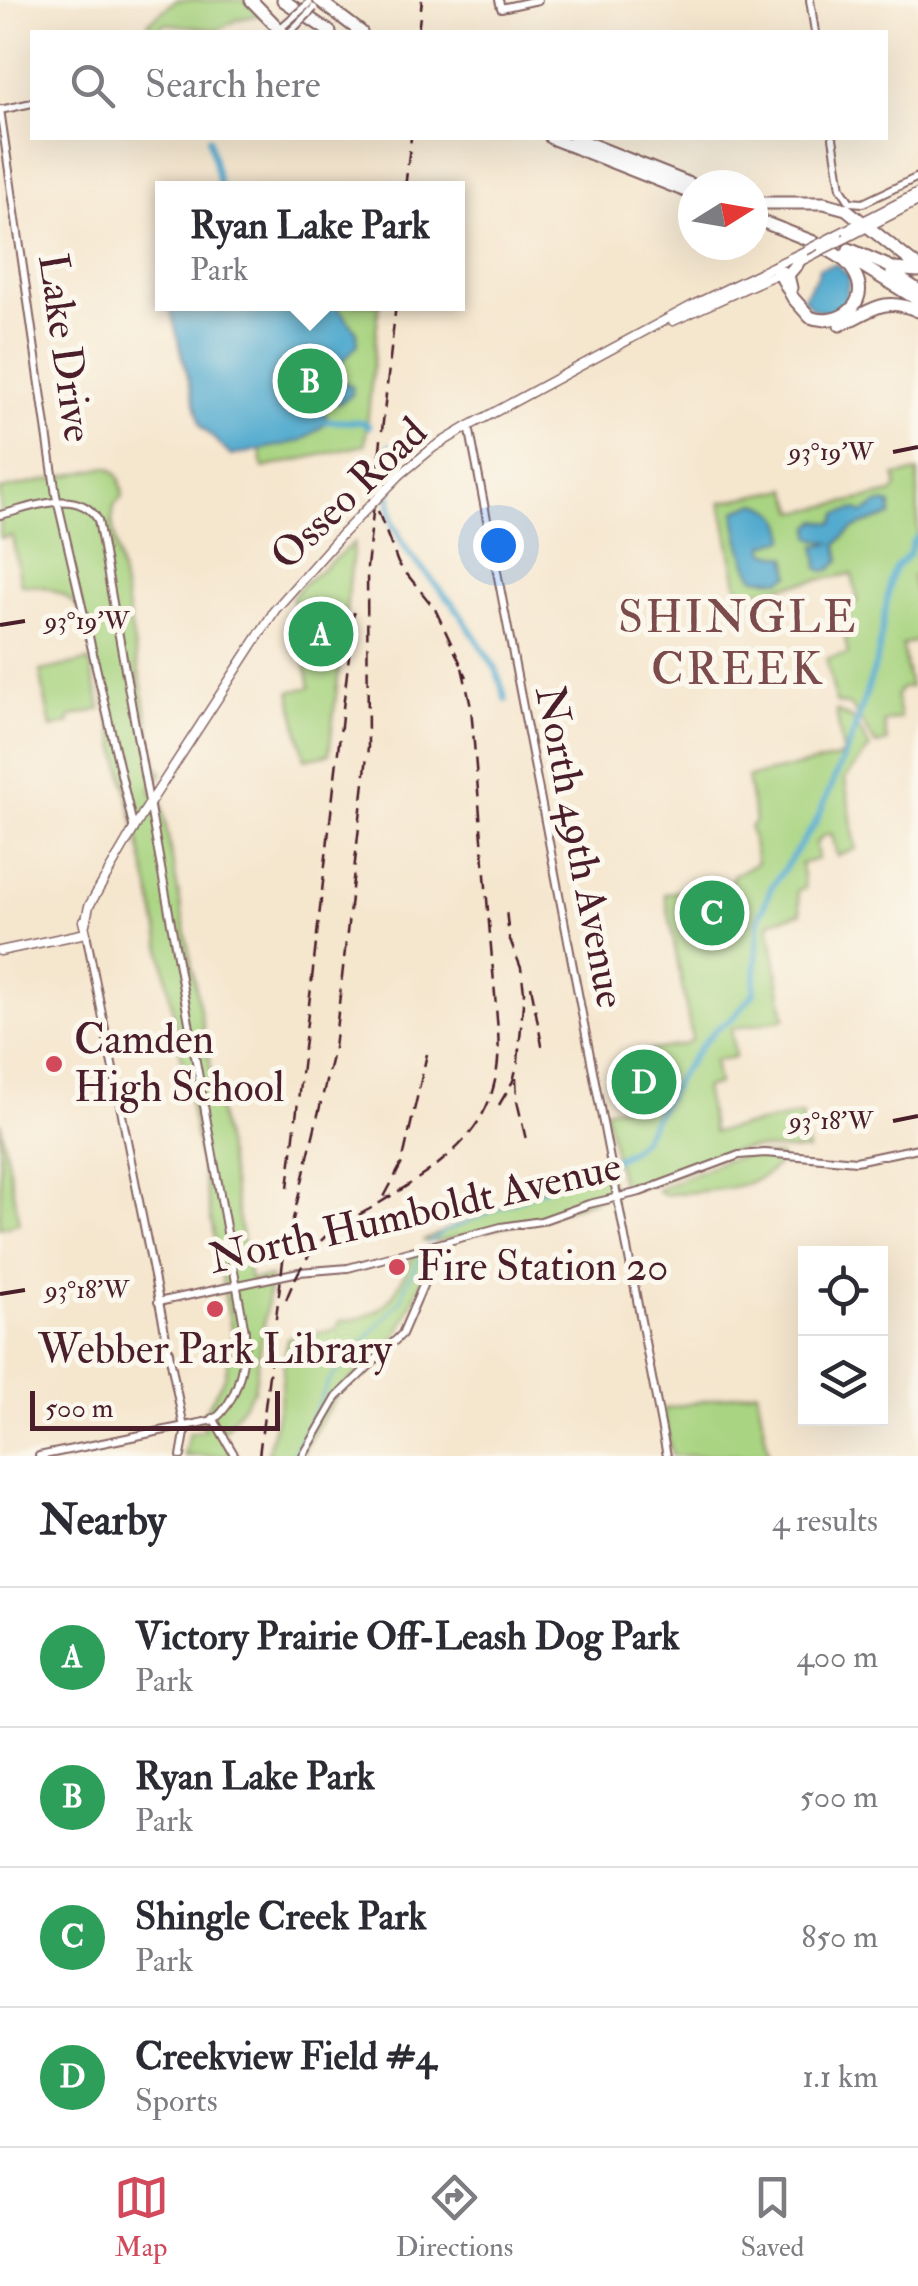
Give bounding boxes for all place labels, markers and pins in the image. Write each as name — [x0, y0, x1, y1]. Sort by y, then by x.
pin: B — [278, 344, 342, 418]
pin: A — [288, 596, 354, 672]
pin: C — [680, 876, 744, 950]
place label: Camden High School — [74, 1014, 285, 1114]
pin: D — [612, 1044, 676, 1120]
marker: Camden High School — [43, 1053, 65, 1075]
place label: Fire Station 20 — [417, 1241, 668, 1293]
marker: Fire Station 20 — [386, 1256, 408, 1278]
marker: Webber Park Library — [204, 1298, 226, 1320]
place label: Webber Park Library — [37, 1324, 393, 1376]

